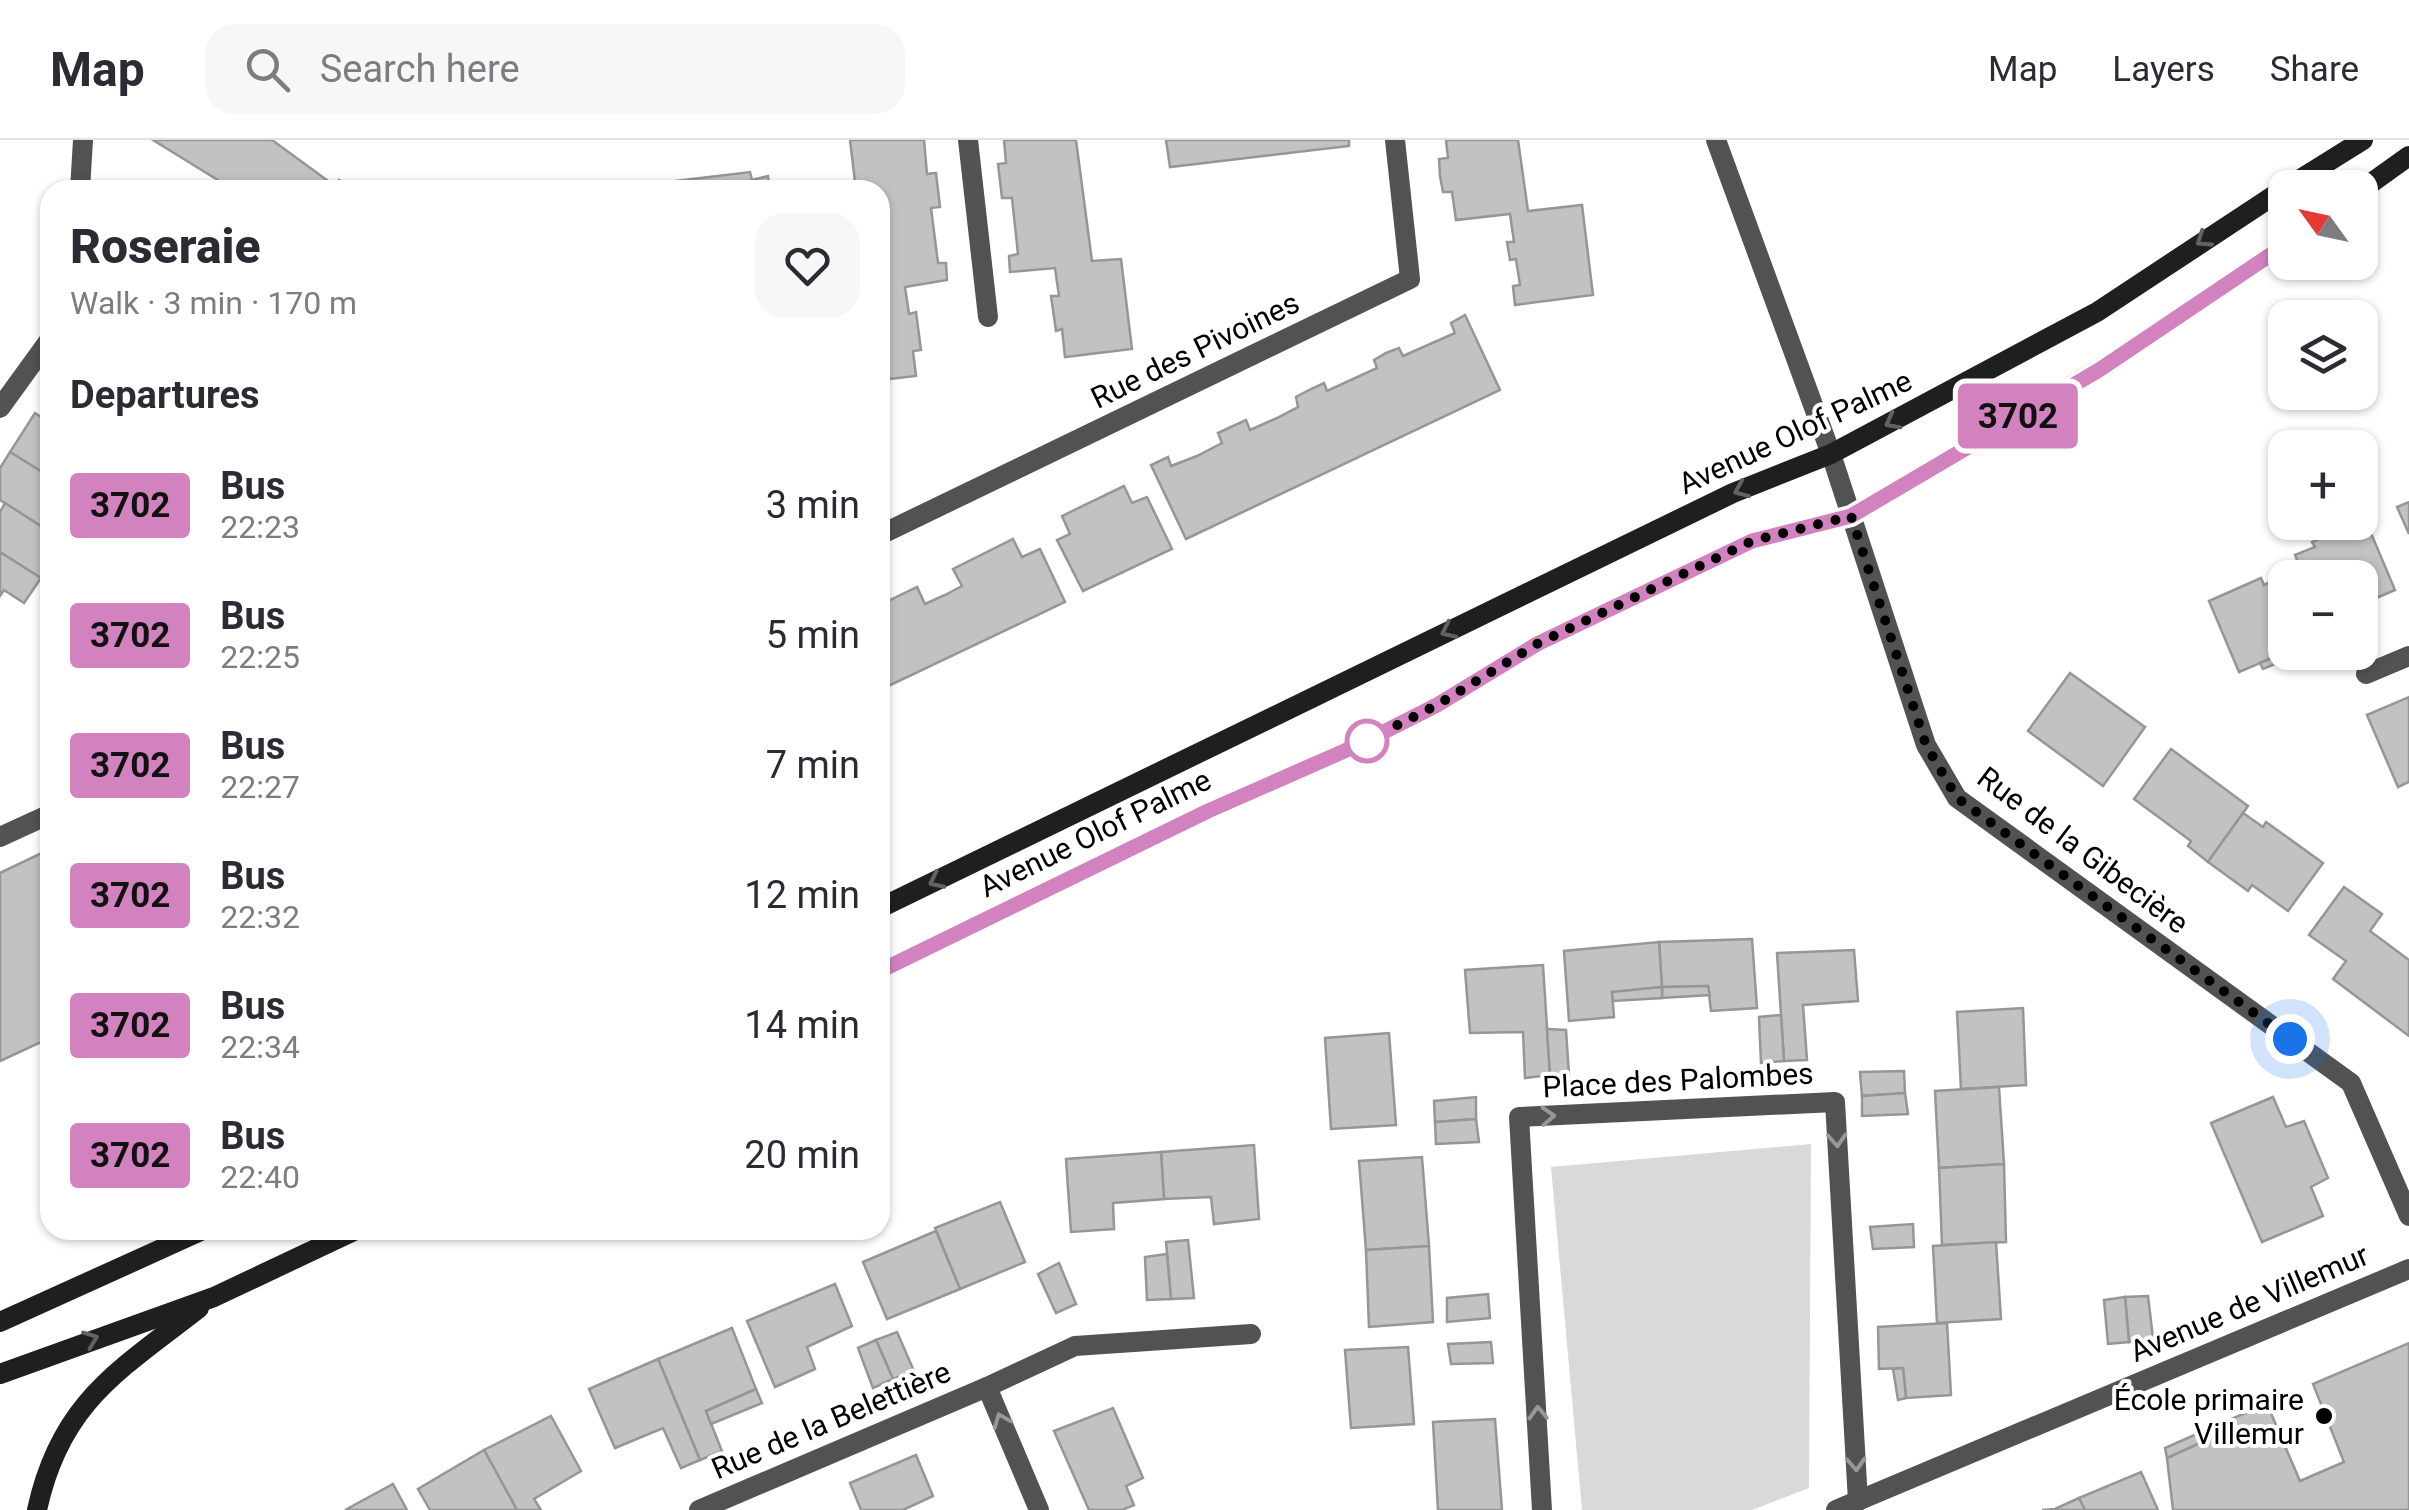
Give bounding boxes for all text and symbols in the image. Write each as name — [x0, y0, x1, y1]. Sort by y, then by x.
search box — [205, 24, 905, 114]
text: Map — [50, 41, 145, 98]
icon: search — [240, 42, 295, 97]
text: Search here — [320, 47, 520, 91]
text: Map — [1988, 49, 2057, 90]
text: Layers — [2112, 49, 2215, 90]
text: Share — [2270, 49, 2359, 90]
north arrow — [2268, 170, 2378, 280]
map controls — [2268, 170, 2378, 670]
button: heart — [755, 213, 860, 318]
text: Roseraie — [70, 218, 261, 275]
one-way arrow — [2195, 228, 2214, 246]
text: Walk · 3 min · 170 m — [70, 284, 357, 322]
street label: Rue des Pivoines — [1085, 285, 1305, 415]
button: layers — [2268, 300, 2378, 410]
street label: Avenue Olof Palme — [1673, 363, 1917, 501]
text: Departures — [70, 373, 260, 417]
line badge: 3702 — [1948, 384, 2088, 448]
text: 3702 — [1978, 396, 2058, 437]
one-way arrow — [1885, 410, 1903, 429]
button: + — [2268, 430, 2378, 540]
text: Bus — [220, 464, 285, 508]
one-way arrow — [1733, 478, 1751, 498]
text: 3 min — [766, 483, 860, 527]
text: 3702 — [90, 485, 170, 526]
text: 22:23 — [220, 508, 300, 546]
button: − — [2268, 560, 2378, 670]
text: Bus — [220, 594, 285, 638]
text: 5 min — [766, 613, 860, 657]
text: 3702 — [90, 615, 170, 656]
one-way arrow — [1440, 619, 1458, 638]
text: 22:25 — [220, 638, 300, 676]
unlabelled marker — [1346, 720, 1388, 762]
text: Bus — [220, 724, 285, 768]
text: 7 min — [766, 743, 860, 787]
text: 3702 — [90, 745, 170, 786]
street label: Rue de la Gibecière — [1971, 759, 2195, 941]
street label: Avenue Olof Palme — [974, 762, 1216, 904]
text: 22:27 — [220, 768, 300, 806]
text: Bus — [220, 854, 285, 898]
one-way arrow — [928, 869, 946, 889]
text: 12 min — [744, 873, 860, 917]
text: 3702 — [90, 875, 170, 916]
text: 22:32 — [220, 898, 300, 936]
text: Bus — [220, 984, 285, 1028]
text: 14 min — [744, 1003, 860, 1047]
text: 3702 — [90, 1005, 170, 1046]
your location — [2265, 1014, 2315, 1064]
text: 22:34 — [220, 1028, 300, 1066]
street label: Place des Palombes — [1542, 1055, 1814, 1105]
one-way arrow — [1541, 1106, 1557, 1127]
text: Bus — [220, 1114, 285, 1158]
one-way arrow — [1826, 1132, 1847, 1148]
text: 20 min — [744, 1133, 860, 1177]
text: 3702 — [90, 1135, 170, 1176]
text: 22:40 — [220, 1158, 300, 1196]
street label: Avenue de Villemur — [2124, 1237, 2374, 1369]
one-way arrow — [81, 1331, 99, 1351]
street label: Rue de la Belettière — [706, 1354, 956, 1486]
place label: École primaire Villemur — [2114, 1382, 2304, 1451]
one-way arrow — [1528, 1404, 1549, 1420]
marker: École primaire Villemur — [2313, 1405, 2335, 1427]
one-way arrow — [993, 1412, 1013, 1430]
one-way arrow — [1845, 1457, 1866, 1473]

